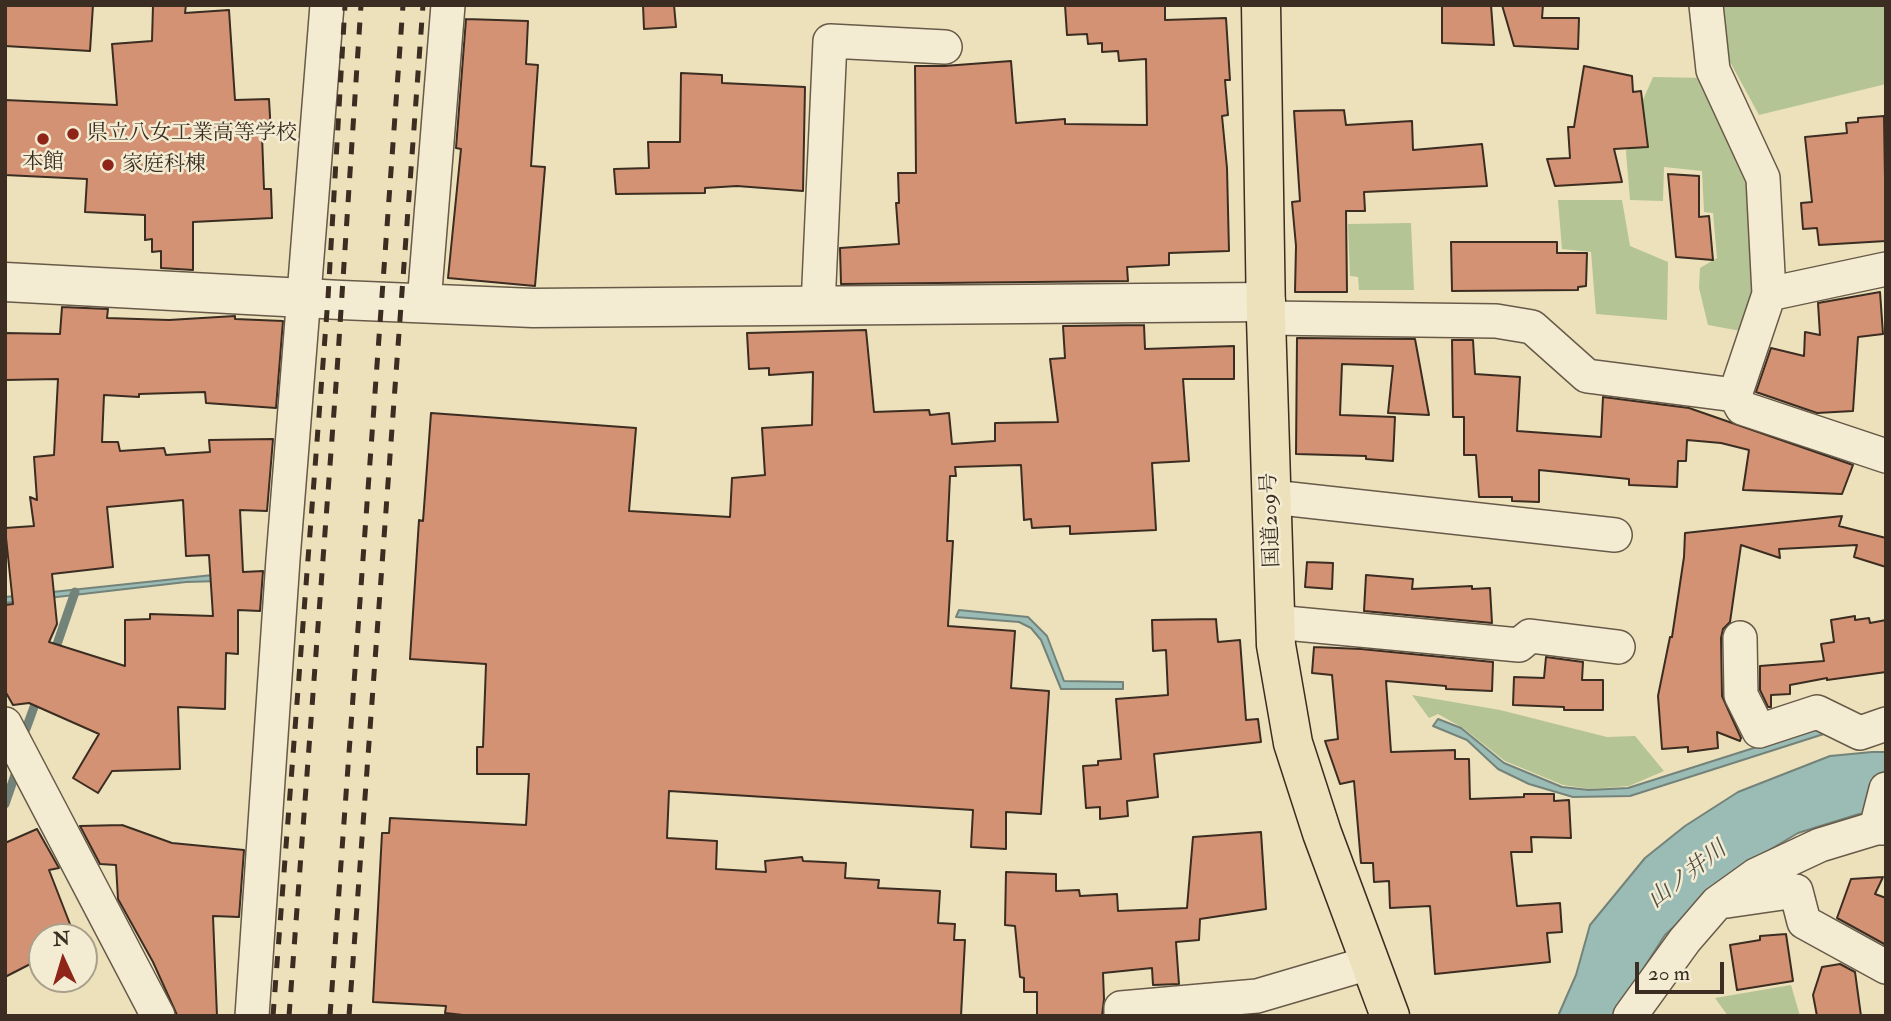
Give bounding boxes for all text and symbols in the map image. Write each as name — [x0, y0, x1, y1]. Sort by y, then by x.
place label: 県立八女工業高等学校 — [87, 121, 297, 147]
marker: 県立八女工業高等学校 — [65, 126, 81, 142]
marker: 本館 — [35, 131, 51, 147]
place label: 本館 — [22, 150, 64, 176]
place label: 家庭科棟 — [122, 152, 206, 178]
marker: 家庭科棟 — [100, 157, 116, 173]
street label: 国道209号 — [1258, 472, 1286, 568]
water label: 山ノ井川 — [1643, 837, 1733, 915]
north arrow — [28, 923, 98, 993]
text: N — [52, 926, 71, 952]
scale bar — [1639, 948, 1728, 992]
text: 20 m — [1648, 960, 1690, 987]

